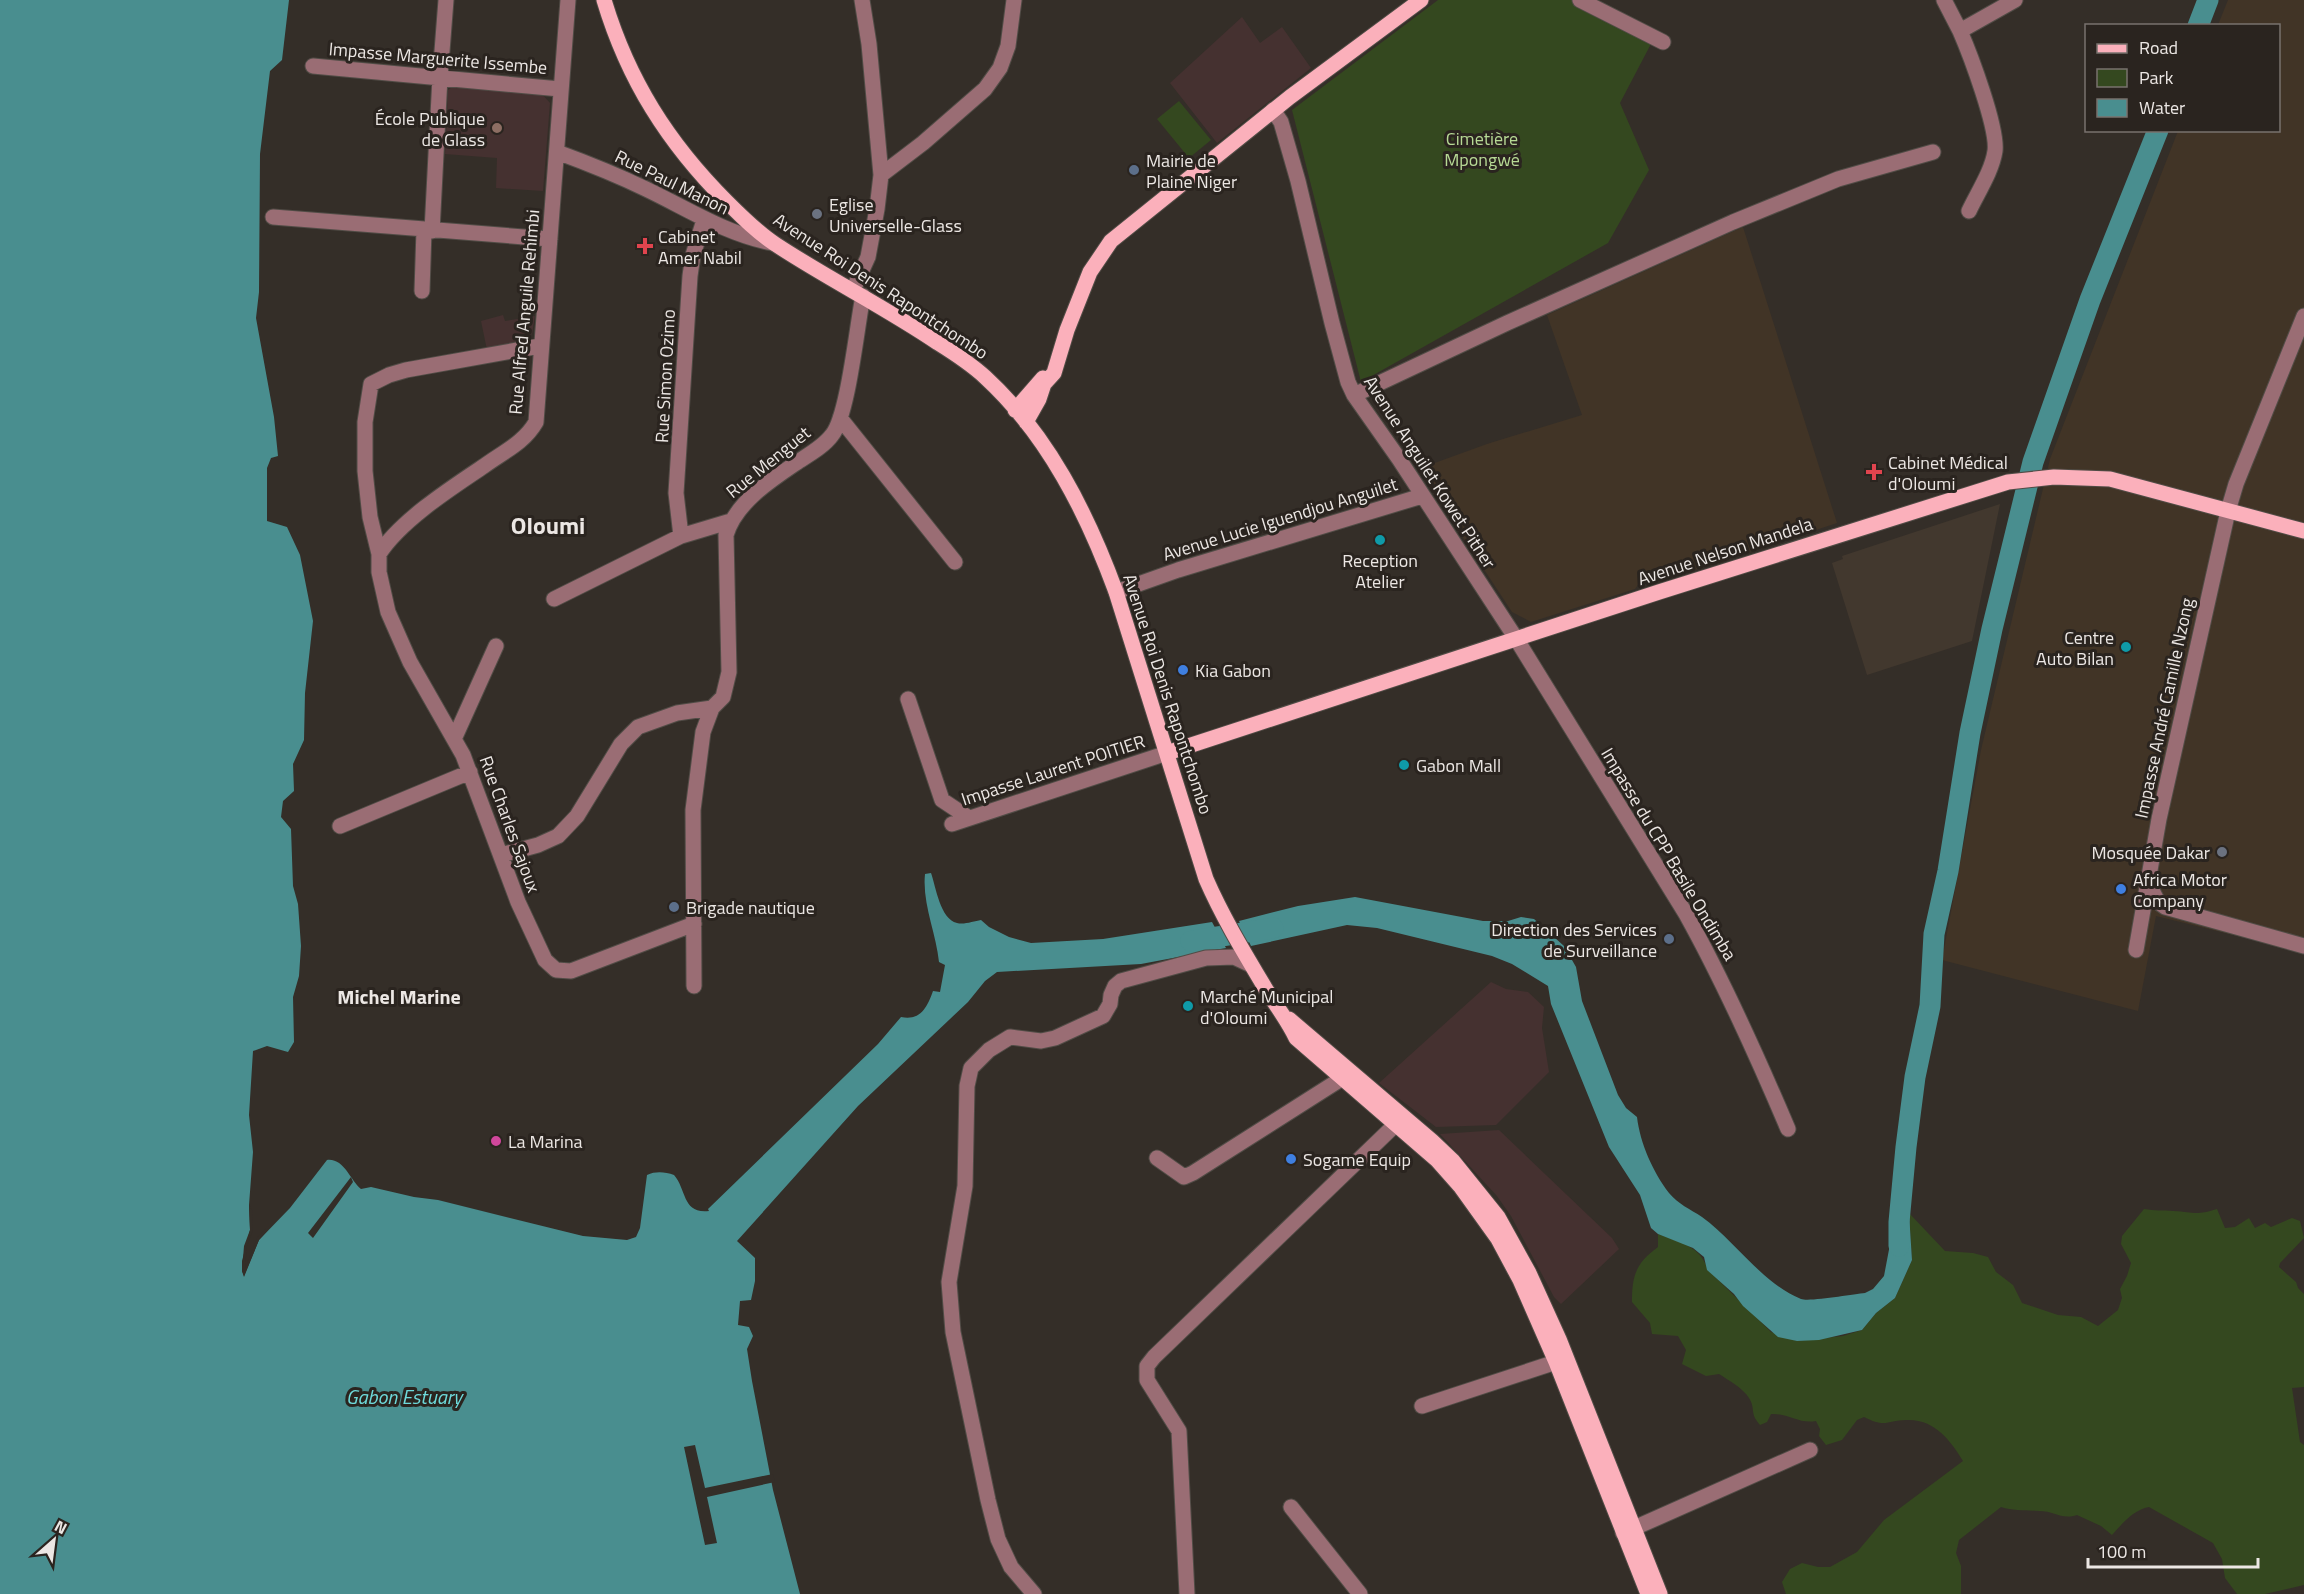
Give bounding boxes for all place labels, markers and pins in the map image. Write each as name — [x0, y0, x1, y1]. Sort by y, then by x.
place label: École Publique de Glass — [375, 105, 485, 153]
marker: École Publique de Glass — [490, 121, 504, 135]
place label: Mairie de Plaine Niger — [1146, 147, 1237, 195]
marker: Mairie de Plaine Niger — [1127, 163, 1141, 177]
place label: Eglise Universelle-Glass — [829, 191, 962, 239]
marker: Eglise Universelle-Glass — [810, 207, 824, 221]
place label: Cabinet Amer Nabil — [658, 223, 742, 271]
marker: Cabinet Amer Nabil — [636, 237, 654, 255]
place label: Cabinet Médical d'Oloumi — [1888, 449, 2008, 497]
marker: Cabinet Médical d'Oloumi — [1865, 463, 1883, 481]
marker: Reception Atelier — [1373, 533, 1387, 547]
place label: Reception Atelier — [1342, 547, 1418, 595]
place label: Centre Auto Bilan — [2036, 624, 2114, 672]
marker: Centre Auto Bilan — [2119, 640, 2133, 654]
place label: Kia Gabon — [1195, 657, 1271, 684]
marker: Kia Gabon — [1176, 663, 1190, 677]
place label: Gabon Mall — [1416, 752, 1501, 779]
marker: Gabon Mall — [1397, 758, 1411, 772]
place label: Mosquée Dakar — [2091, 839, 2210, 866]
marker: Mosquée Dakar — [2215, 845, 2229, 859]
place label: Africa Motor Company — [2133, 866, 2227, 914]
marker: Africa Motor Company — [2114, 882, 2128, 896]
place label: Brigade nautique — [686, 894, 815, 921]
marker: Brigade nautique — [667, 900, 681, 914]
place label: Direction des Services de Surveillance — [1491, 916, 1657, 964]
marker: Direction des Services de Surveillance — [1662, 932, 1676, 946]
place label: Marché Municipal d'Oloumi — [1200, 983, 1334, 1031]
marker: Marché Municipal d'Oloumi — [1181, 999, 1195, 1013]
place label: La Marina — [508, 1128, 583, 1155]
marker: La Marina — [489, 1134, 503, 1148]
place label: Sogame Equip — [1303, 1146, 1411, 1173]
marker: Sogame Equip — [1284, 1152, 1298, 1166]

